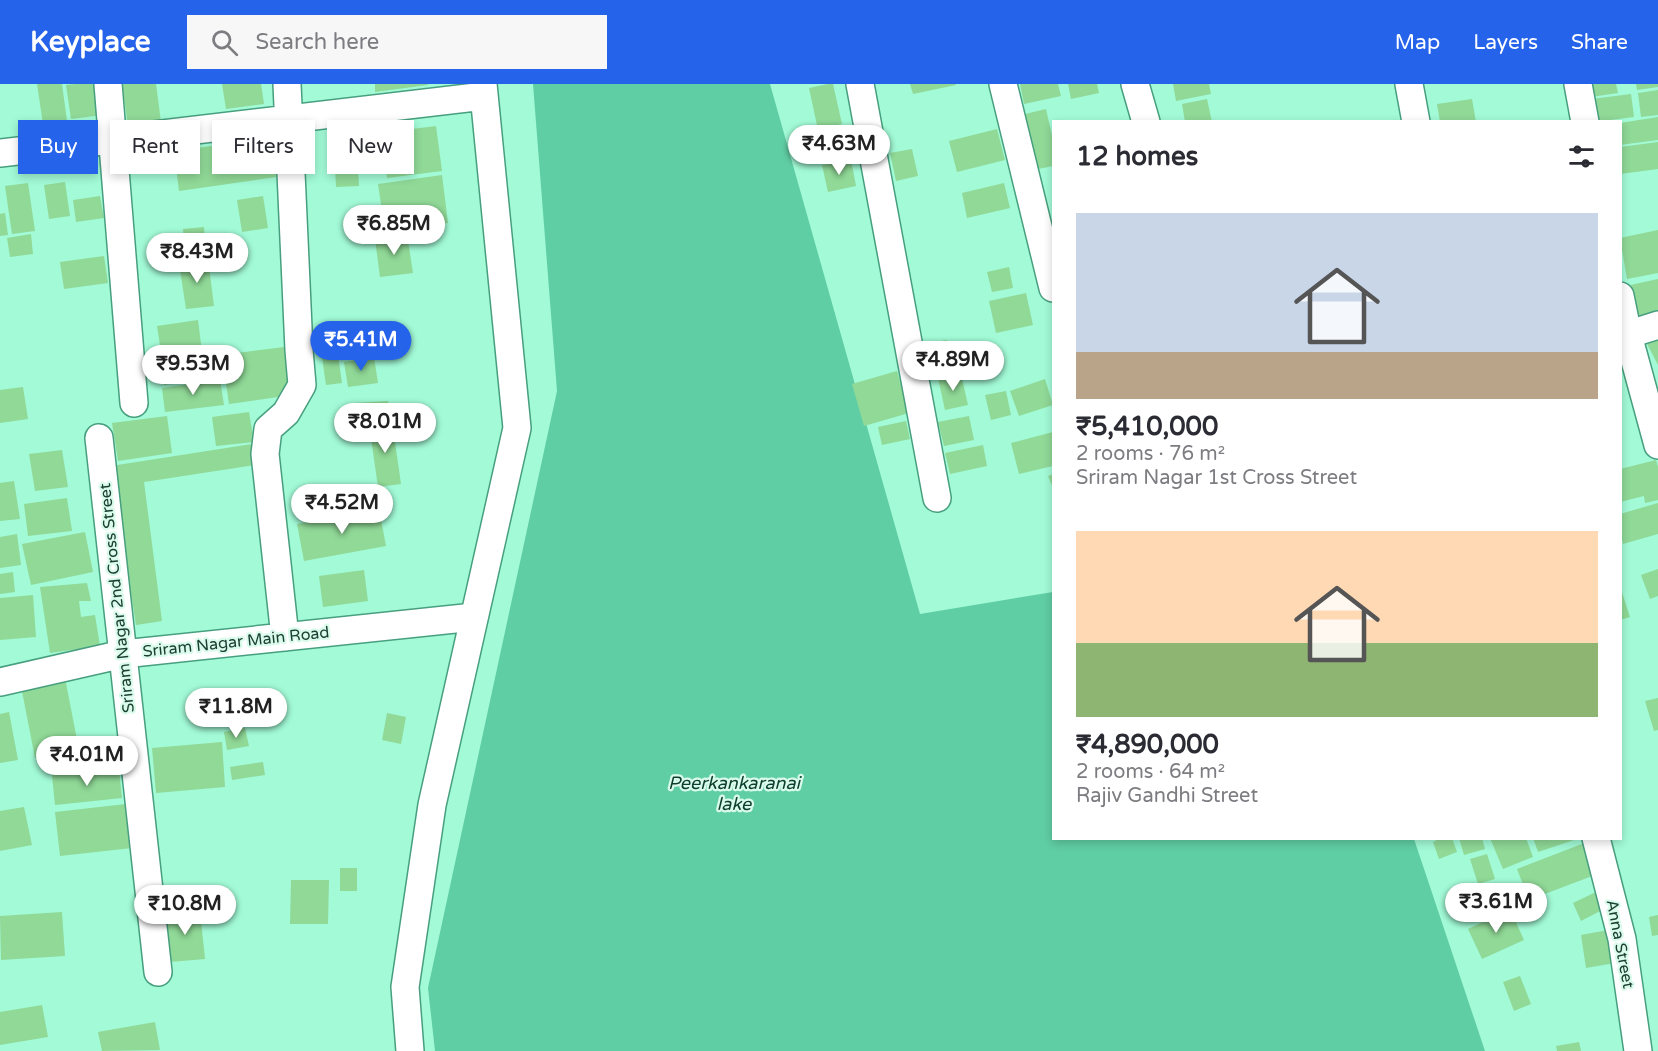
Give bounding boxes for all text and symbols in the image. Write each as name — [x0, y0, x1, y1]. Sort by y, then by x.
search box — [187, 15, 607, 69]
text: Keyplace — [30, 25, 151, 59]
icon: search — [208, 26, 241, 59]
text: Search here — [256, 29, 379, 55]
text: Map — [1395, 30, 1440, 55]
text: Layers — [1473, 30, 1538, 55]
text: Share — [1571, 30, 1628, 55]
chip: Buy — [18, 120, 98, 174]
chip: Rent — [110, 120, 200, 174]
chip: Filters — [212, 120, 315, 174]
chip: New — [327, 120, 414, 174]
pin: ₹4.63M — [790, 125, 888, 176]
text: ₹4.63M — [802, 132, 876, 156]
icon: filters — [1565, 140, 1598, 173]
text: 12 homes — [1076, 141, 1198, 172]
pin: ₹6.85M — [345, 205, 443, 256]
text: ₹6.85M — [357, 212, 431, 236]
pin: ₹8.43M — [148, 233, 246, 284]
text: ₹8.43M — [160, 240, 234, 264]
icon: home — [1283, 252, 1391, 360]
pin: ₹5.41M — [312, 321, 410, 372]
text: ₹5.41M — [324, 328, 398, 352]
pin: ₹4.89M — [904, 341, 1002, 392]
pin: ₹9.53M — [144, 345, 242, 396]
text: ₹4.89M — [916, 348, 990, 372]
text: ₹9.53M — [156, 352, 230, 376]
pin: ₹8.01M — [336, 403, 434, 454]
text: ₹8.01M — [348, 410, 422, 434]
text: ₹5,410,000 — [1076, 411, 1218, 442]
text: 2 rooms · 76 m² — [1076, 442, 1225, 466]
text: Sriram Nagar 1st Cross Street — [1076, 466, 1357, 490]
street label: Sriram Nagar 2nd Cross Street — [95, 482, 139, 714]
pin: ₹4.52M — [293, 484, 391, 535]
text: ₹4.52M — [305, 491, 379, 515]
icon: home — [1283, 570, 1391, 678]
street label: Sriram Nagar Main Road — [142, 622, 330, 662]
pin: ₹11.8M — [187, 688, 285, 739]
text: ₹11.8M — [199, 695, 273, 719]
text: ₹4,890,000 — [1076, 729, 1219, 760]
pin: ₹4.01M — [38, 736, 136, 787]
text: ₹4.01M — [50, 743, 124, 767]
text: 2 rooms · 64 m² — [1076, 760, 1225, 784]
water label: Peerkankaranai lake — [668, 772, 803, 815]
text: Rajiv Gandhi Street — [1076, 784, 1258, 808]
pin: ₹3.61M — [1447, 883, 1545, 934]
pin: ₹10.8M — [136, 885, 234, 936]
text: ₹3.61M — [1459, 890, 1533, 914]
text: ₹10.8M — [148, 892, 222, 916]
street label: Anna Street — [1602, 898, 1638, 990]

